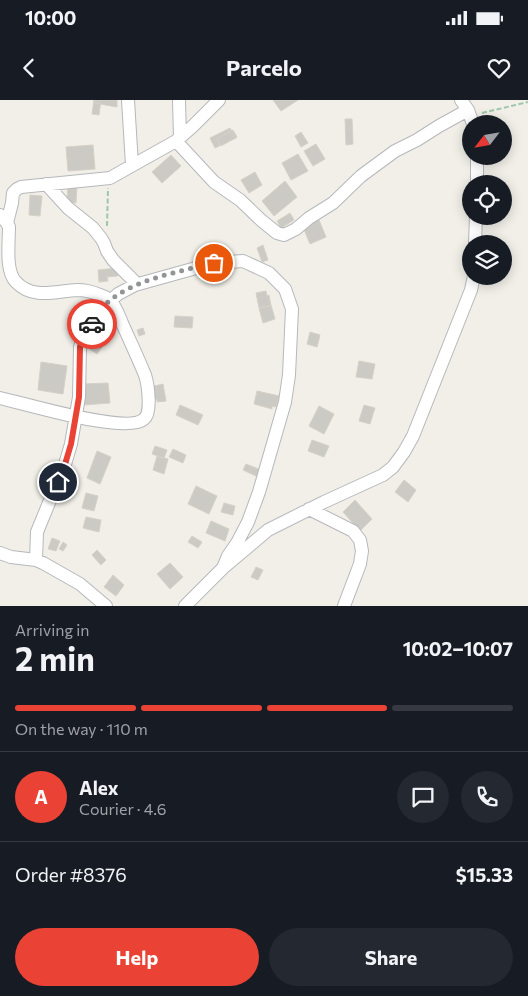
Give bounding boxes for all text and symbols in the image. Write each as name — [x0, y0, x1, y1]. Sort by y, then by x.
text: 10:00 — [25, 6, 77, 29]
icon: back — [15, 54, 43, 82]
text: Parcelo — [226, 54, 302, 81]
icon: heart — [485, 54, 513, 82]
north arrow — [462, 115, 512, 165]
map controls — [462, 115, 512, 285]
button: locate — [462, 175, 512, 225]
button: layers — [462, 235, 512, 285]
pin — [193, 242, 235, 284]
icon: bag — [200, 249, 228, 277]
courier — [67, 299, 117, 349]
icon: car — [78, 310, 106, 338]
pin — [37, 461, 79, 503]
icon: home — [44, 468, 72, 496]
text: Arriving in — [15, 620, 89, 639]
text: 10:02–10:07 — [403, 637, 513, 660]
text: 2 min — [15, 638, 95, 678]
text: On the way · 110 m — [15, 719, 148, 738]
button: chat — [397, 771, 449, 823]
button: phone — [461, 771, 513, 823]
text: Alex — [79, 776, 119, 799]
text: A — [34, 785, 48, 808]
text: Courier · 4.6 — [79, 799, 166, 818]
text: Order #8376 — [15, 863, 127, 886]
text: $15.33 — [456, 863, 513, 886]
button: Help — [15, 928, 259, 986]
button: Share — [269, 928, 513, 986]

